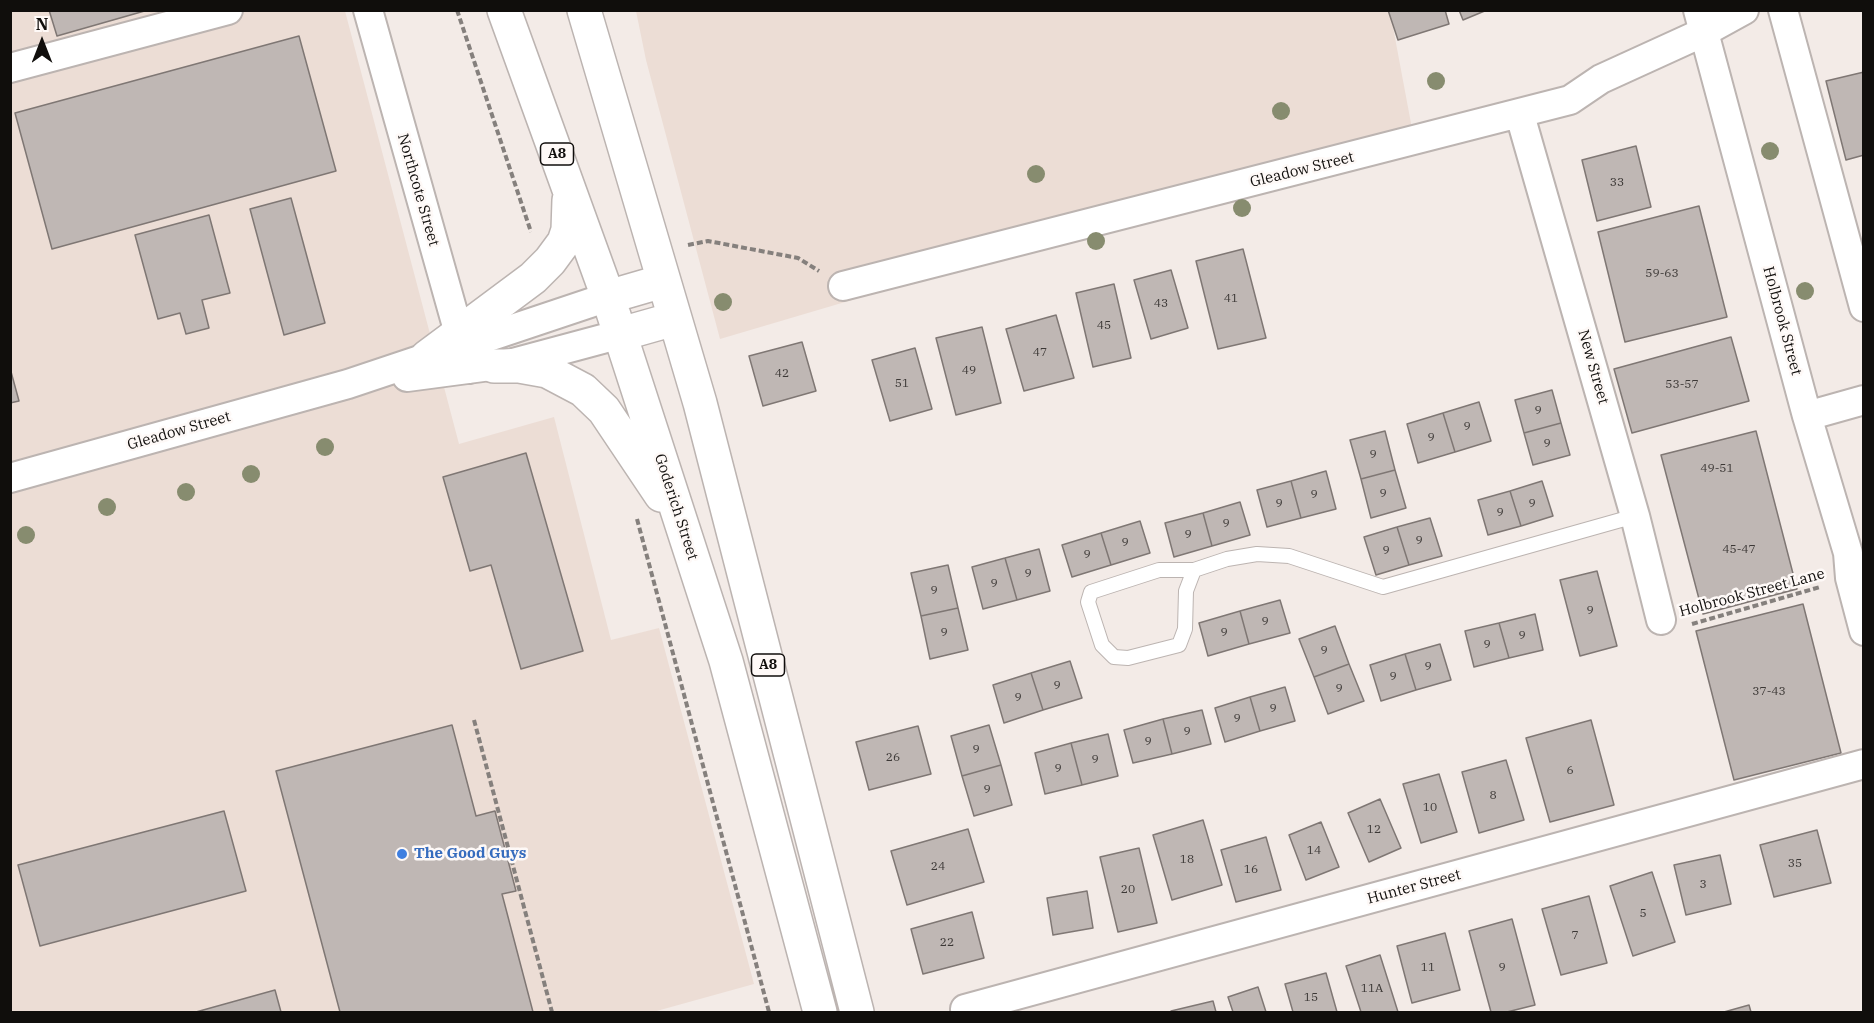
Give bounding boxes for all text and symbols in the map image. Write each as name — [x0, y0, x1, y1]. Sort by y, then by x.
north arrow — [12, 12, 72, 72]
text: N — [36, 14, 48, 34]
street label: Northcote Street — [393, 132, 443, 248]
road number: A8 — [540, 143, 574, 165]
street label: Gleadow Street — [1248, 148, 1356, 192]
house number: 33 — [1610, 176, 1624, 190]
street label: Holbrook Street — [1759, 265, 1805, 377]
house number: 59-63 — [1645, 267, 1679, 281]
house number: 41 — [1224, 292, 1238, 306]
house number: 43 — [1154, 297, 1168, 311]
house number: 45 — [1097, 319, 1111, 333]
street label: New Street — [1574, 328, 1612, 406]
house number: 47 — [1033, 346, 1047, 360]
house number: 49 — [962, 364, 976, 378]
house number: 42 — [775, 367, 789, 381]
house number: 51 — [895, 377, 909, 391]
house number: 53-57 — [1665, 378, 1699, 392]
house number: 9 — [1534, 404, 1542, 418]
street label: Gleadow Street — [125, 408, 233, 454]
house number: 9 — [1463, 420, 1471, 434]
house number: 9 — [1427, 431, 1435, 445]
house number: 9 — [1543, 437, 1551, 451]
house number: 9 — [1369, 448, 1377, 462]
street label: Goderich Street — [650, 452, 702, 562]
house number: 49-51 — [1700, 462, 1734, 476]
house number: 9 — [1379, 487, 1387, 501]
house number: 9 — [1310, 488, 1318, 502]
house number: 9 — [1275, 497, 1283, 511]
house number: 9 — [1528, 497, 1536, 511]
house number: 9 — [1496, 506, 1504, 520]
house number: 9 — [1222, 517, 1230, 531]
house number: 9 — [1184, 528, 1192, 542]
house number: 9 — [1415, 534, 1423, 548]
house number: 9 — [1121, 536, 1129, 550]
house number: 45-47 — [1722, 543, 1756, 557]
house number: 9 — [1382, 544, 1390, 558]
house number: 9 — [1083, 548, 1091, 562]
street label: Holbrook Street Lane — [1677, 565, 1827, 621]
house number: 9 — [1024, 567, 1032, 581]
house number: 9 — [990, 577, 998, 591]
house number: 9 — [930, 584, 938, 598]
house number: 9 — [1586, 604, 1594, 618]
house number: 9 — [1261, 615, 1269, 629]
house number: 9 — [940, 626, 948, 640]
house number: 9 — [1220, 626, 1228, 640]
house number: 9 — [1518, 629, 1526, 643]
house number: 9 — [1483, 638, 1491, 652]
house number: 9 — [1320, 644, 1328, 658]
road number: A8 — [752, 654, 784, 676]
house number: 9 — [1424, 660, 1432, 674]
house number: 9 — [1389, 670, 1397, 684]
house number: 9 — [1053, 679, 1061, 693]
house number: 9 — [1335, 682, 1343, 696]
house number: 37-43 — [1752, 685, 1786, 699]
house number: 9 — [1014, 691, 1022, 705]
house number: 9 — [1269, 702, 1277, 716]
house number: 9 — [1233, 712, 1241, 726]
house number: 9 — [1183, 725, 1191, 739]
house number: 9 — [1144, 735, 1152, 749]
house number: 9 — [972, 743, 980, 757]
house number: 26 — [886, 751, 900, 765]
house number: 9 — [1091, 753, 1099, 767]
house number: 9 — [1054, 762, 1062, 776]
house number: 6 — [1566, 764, 1574, 778]
house number: 9 — [983, 783, 991, 797]
house number: 8 — [1489, 789, 1497, 803]
house number: 10 — [1423, 801, 1437, 815]
house number: 12 — [1367, 823, 1381, 837]
house number: 14 — [1307, 844, 1321, 858]
place label: The Good Guys — [414, 845, 526, 863]
marker: The Good Guys — [395, 847, 409, 861]
house number: 18 — [1180, 853, 1194, 867]
house number: 35 — [1788, 857, 1802, 871]
house number: 24 — [931, 860, 945, 874]
house number: 16 — [1244, 863, 1258, 877]
street label: Hunter Street — [1365, 866, 1463, 908]
house number: 3 — [1699, 878, 1707, 892]
house number: 20 — [1121, 883, 1135, 897]
house number: 5 — [1639, 907, 1647, 921]
house number: 7 — [1571, 929, 1579, 943]
house number: 22 — [940, 936, 954, 950]
house number: 11 — [1421, 961, 1435, 975]
house number: 9 — [1498, 961, 1506, 975]
house number: 11A — [1361, 982, 1383, 996]
house number: 15 — [1304, 991, 1318, 1005]

